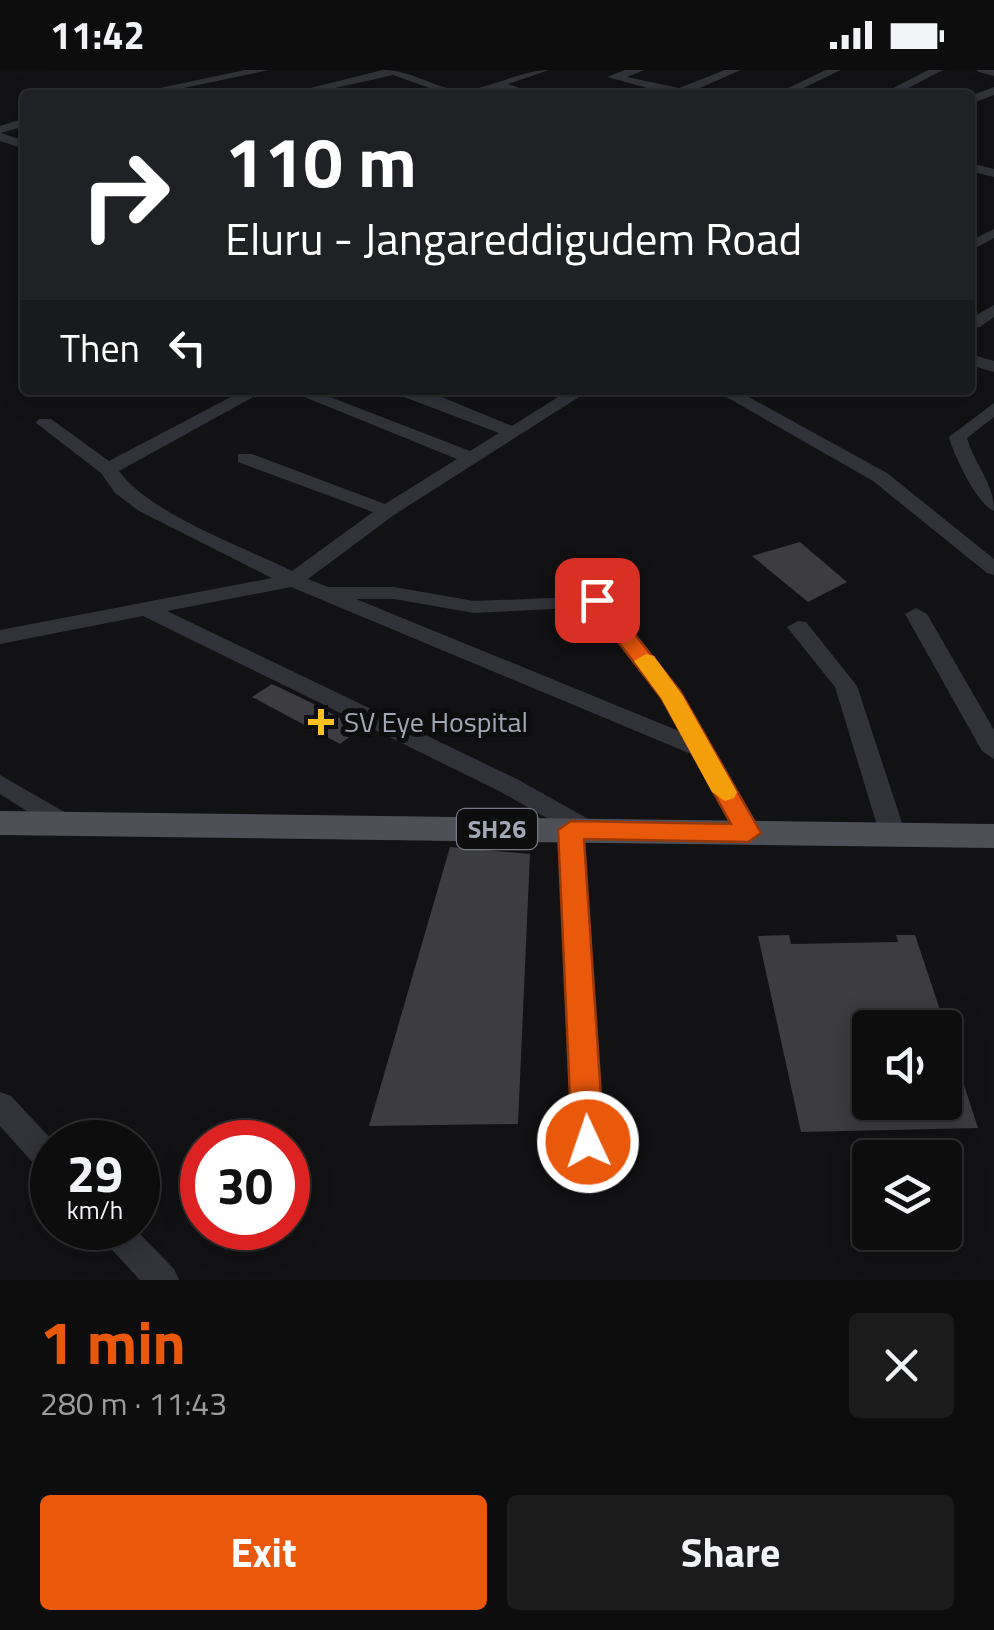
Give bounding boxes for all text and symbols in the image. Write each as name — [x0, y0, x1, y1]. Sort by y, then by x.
text: 11:42 — [50, 6, 145, 64]
text: 110 m — [225, 108, 417, 214]
icon: right — [60, 130, 190, 260]
text: Eluru - Jangareddigudem Road — [225, 204, 802, 272]
text: Then — [60, 319, 140, 377]
icon: left — [160, 320, 215, 375]
pin — [555, 558, 640, 643]
icon: arrive — [570, 573, 625, 628]
place label: SV Eye Hospital — [344, 700, 528, 743]
marker: SV Eye Hospital — [308, 709, 334, 735]
road number: SH26 — [457, 809, 537, 849]
map controls — [852, 1010, 962, 1250]
button: sound — [852, 1010, 962, 1120]
position arrow — [536, 1090, 640, 1194]
speed limit sign: 30 — [180, 1120, 310, 1250]
text: 29 — [67, 1135, 123, 1211]
button: layers — [852, 1140, 962, 1250]
text: km/h — [67, 1191, 123, 1229]
text: 1 min — [40, 1296, 186, 1387]
button: close — [849, 1313, 954, 1418]
text: 280 m · 11:43 — [40, 1379, 227, 1427]
button: Exit — [40, 1495, 487, 1610]
button: Share — [507, 1495, 954, 1610]

